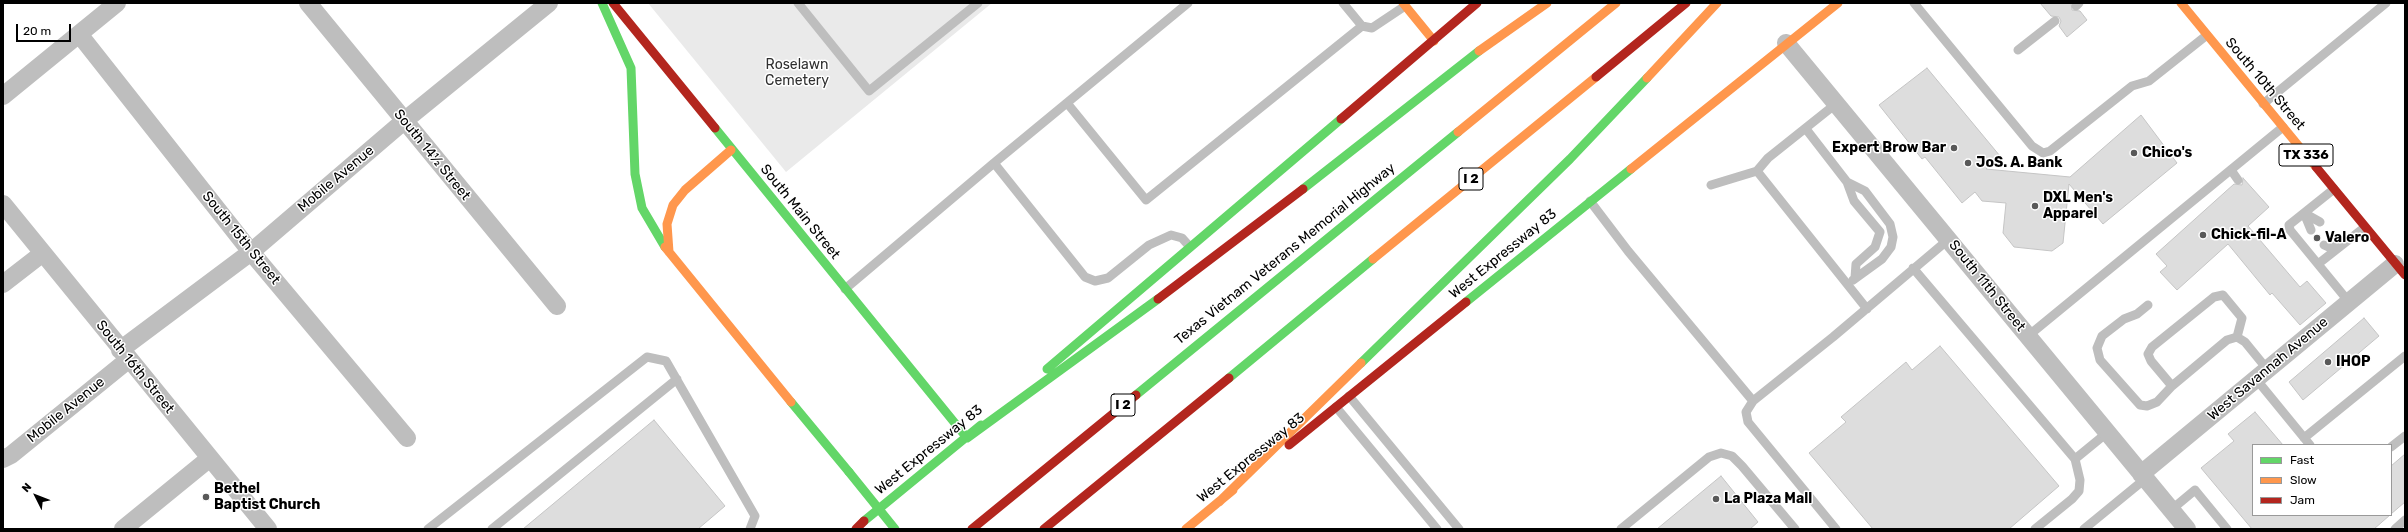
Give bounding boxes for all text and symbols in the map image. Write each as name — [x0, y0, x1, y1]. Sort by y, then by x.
scale bar — [18, 16, 73, 42]
text: 20 m — [23, 24, 51, 38]
street label: South 10th Street — [2221, 34, 2309, 134]
park label: Roselawn Cemetery — [765, 57, 829, 90]
street label: South 14½ Street — [390, 106, 474, 204]
place label: Expert Brow Bar — [1832, 140, 1946, 156]
street label: Mobile Avenue — [294, 142, 378, 216]
marker: Expert Brow Bar — [1949, 143, 1959, 153]
road number: TX 336 — [2279, 144, 2333, 166]
place label: Chico's — [2142, 145, 2192, 161]
marker: Chico's — [2129, 148, 2139, 158]
place label: JoS. A. Bank — [1976, 155, 2062, 171]
marker: JoS. A. Bank — [1963, 158, 1973, 168]
street label: Texas Vietnam Veterans Memorial Highway — [1171, 160, 1399, 348]
street label: South Main Street — [757, 161, 843, 263]
road number: I 2 — [1459, 168, 1483, 190]
street label: South 15th Street — [198, 188, 284, 288]
place label: DXL Men's Apparel — [2043, 190, 2113, 222]
marker: DXL Men's Apparel — [2030, 201, 2040, 211]
street label: West Expressway 83 — [1446, 206, 1560, 302]
place label: Chick-fil-A — [2211, 227, 2286, 243]
marker: Chick-fil-A — [2198, 230, 2208, 240]
place label: Valero — [2325, 230, 2369, 246]
marker: Valero — [2312, 233, 2322, 243]
street label: South 11th Street — [1945, 237, 2029, 335]
street label: West Savannah Avenue — [2204, 314, 2332, 424]
street label: South 16th Street — [92, 317, 178, 417]
place label: IHOP — [2336, 354, 2370, 370]
marker: IHOP — [2323, 357, 2333, 367]
street label: Mobile Avenue — [24, 374, 108, 446]
road number: I 2 — [1111, 394, 1135, 416]
street label: West Expressway 83 — [872, 402, 986, 498]
street label: West Expressway 83 — [1194, 410, 1308, 506]
legend — [2252, 444, 2392, 516]
text: Fast — [2290, 453, 2314, 467]
text: Slow — [2290, 473, 2317, 487]
north arrow — [16, 476, 56, 516]
text: N — [19, 480, 34, 495]
place label: Bethel Baptist Church — [214, 481, 320, 514]
place label: La Plaza Mall — [1724, 491, 1812, 507]
marker: Bethel Baptist Church — [201, 492, 211, 502]
text: Jam — [2290, 493, 2315, 507]
marker: La Plaza Mall — [1711, 494, 1721, 504]

